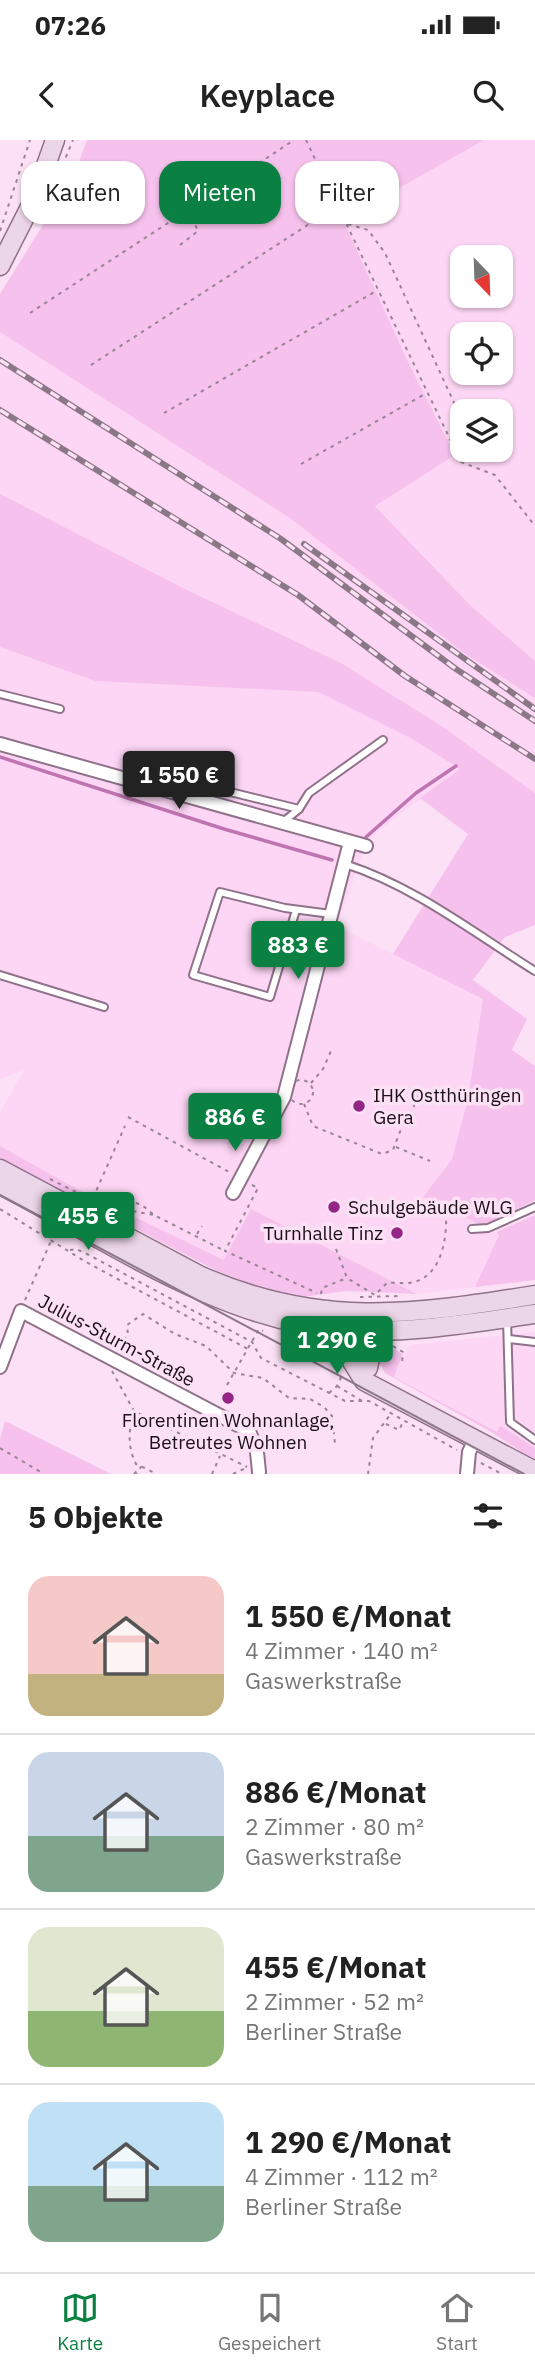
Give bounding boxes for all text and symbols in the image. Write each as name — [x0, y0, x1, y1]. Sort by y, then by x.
text: 07:26 — [35, 8, 106, 42]
text: Keyplace — [200, 74, 335, 116]
icon: back — [28, 76, 66, 114]
icon: search — [469, 76, 507, 114]
chip: Kaufen — [21, 161, 145, 224]
chip: Mieten — [159, 161, 281, 224]
chip: Filter — [295, 161, 399, 224]
north arrow — [450, 245, 513, 308]
map controls — [450, 245, 513, 462]
button: locate — [450, 322, 513, 385]
button: layers — [450, 399, 513, 462]
pin: 1 550 € — [114, 752, 244, 811]
text: 1 550 € — [139, 759, 219, 789]
pin: 883 € — [249, 922, 347, 981]
text: 883 € — [267, 929, 329, 959]
place label: IHK Ostthüringen Gera — [373, 1083, 522, 1129]
pin: 886 € — [186, 1094, 284, 1153]
marker: IHK Ostthüringen Gera — [351, 1098, 367, 1114]
text: 886 € — [204, 1101, 266, 1131]
pin: 455 € — [39, 1192, 137, 1252]
place label: Schulgebäude WLG — [348, 1195, 513, 1219]
marker: Schulgebäude WLG — [326, 1199, 342, 1215]
text: 455 € — [57, 1200, 119, 1230]
place label: Turnhalle Tinz — [263, 1221, 383, 1245]
marker: Turnhalle Tinz — [389, 1225, 405, 1241]
street label: Julius-Sturm-Straße — [35, 1289, 199, 1391]
pin: 1 290 € — [272, 1316, 402, 1376]
text: 1 290 € — [297, 1324, 377, 1354]
marker: Florentinen Wohnanlage, Betreutes Wohnen — [220, 1390, 236, 1406]
place label: Florentinen Wohnanlage, Betreutes Wohnen — [122, 1408, 334, 1454]
text: 5 Objekte — [28, 1497, 163, 1536]
icon: filters — [469, 1497, 507, 1535]
text: 1 550 €/Monat — [245, 1596, 452, 1635]
icon: home — [84, 1604, 168, 1688]
text: 4 Zimmer · 140 m² — [245, 1635, 438, 1665]
text: Gaswerkstraße — [245, 1665, 402, 1695]
text: 886 €/Monat — [245, 1772, 426, 1811]
icon: home — [84, 1780, 168, 1864]
text: 2 Zimmer · 80 m² — [245, 1811, 424, 1841]
text: Gaswerkstraße — [245, 1841, 402, 1871]
text: 455 €/Monat — [245, 1947, 426, 1986]
icon: home — [84, 1955, 168, 2039]
text: 2 Zimmer · 52 m² — [245, 1986, 424, 2016]
text: Berliner Straße — [245, 2016, 402, 2046]
text: 1 290 €/Monat — [245, 2122, 452, 2161]
icon: home — [84, 2130, 168, 2214]
text: 4 Zimmer · 112 m² — [245, 2161, 438, 2191]
text: Berliner Straße — [245, 2191, 402, 2221]
tab: Karte — [57, 2289, 103, 2355]
tab: Gespeichert — [218, 2289, 321, 2355]
tab: Start — [436, 2289, 478, 2355]

